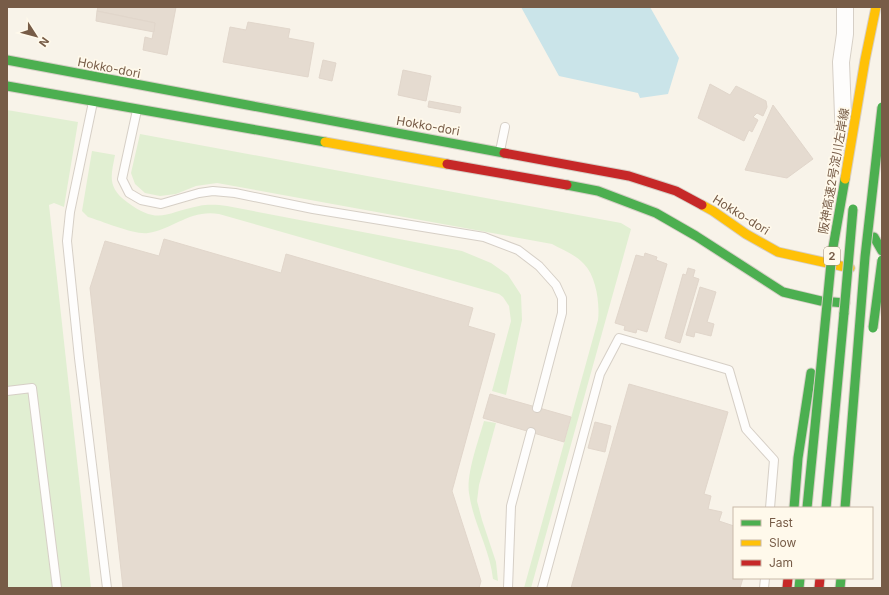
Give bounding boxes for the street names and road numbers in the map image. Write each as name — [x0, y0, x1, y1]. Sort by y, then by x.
street label: Hokko-dori — [76, 54, 142, 81]
street label: 阪神高速2号淀川左岸線 — [815, 107, 852, 235]
street label: Hokko-dori — [395, 113, 461, 138]
street label: Hokko-dori — [710, 191, 772, 238]
road number: 2 — [824, 247, 840, 265]

